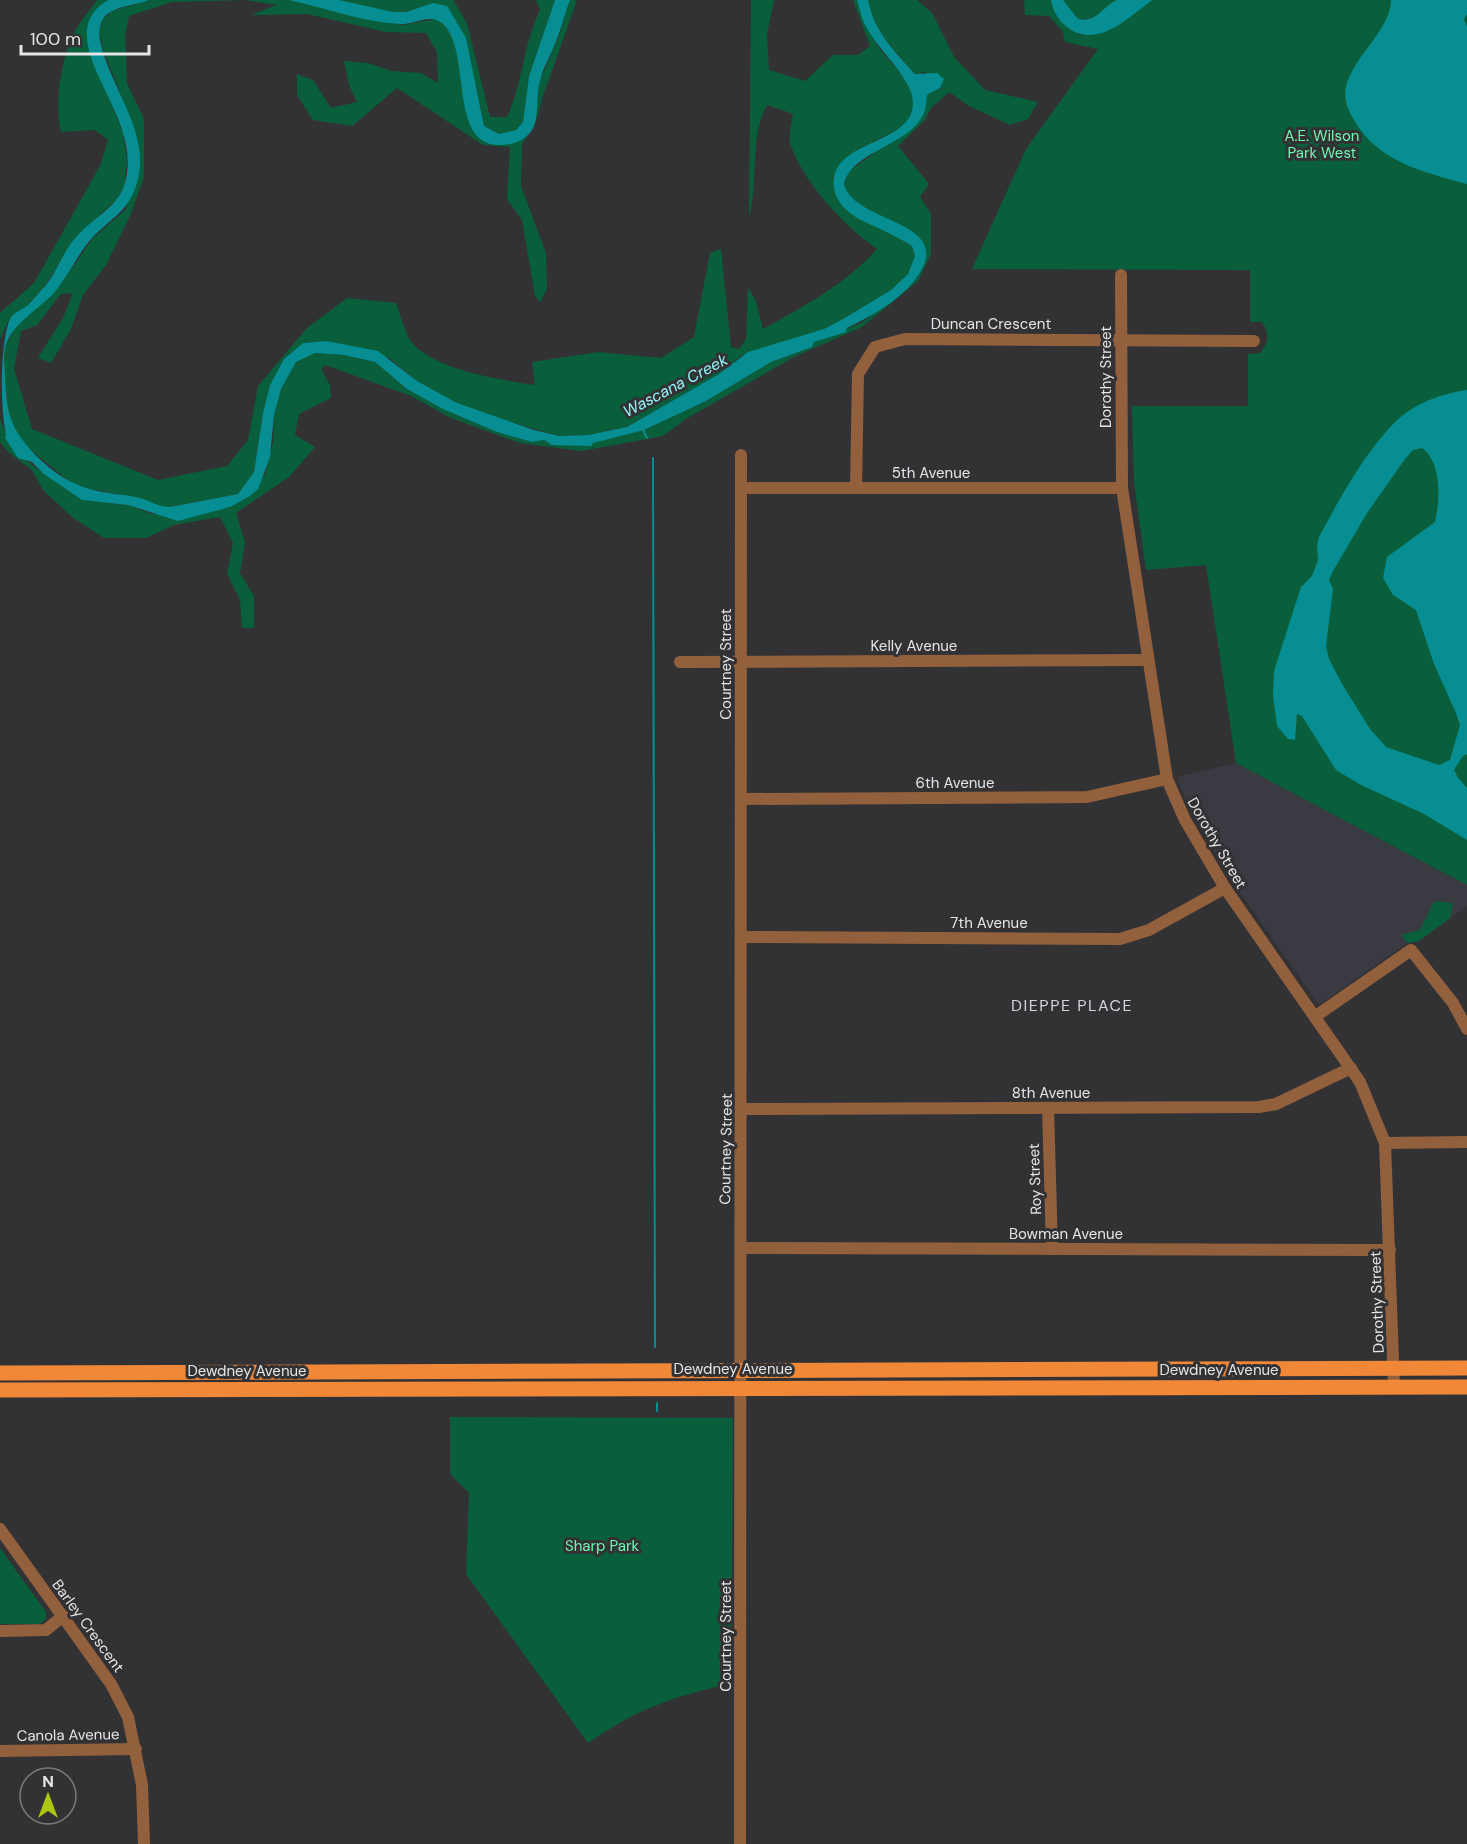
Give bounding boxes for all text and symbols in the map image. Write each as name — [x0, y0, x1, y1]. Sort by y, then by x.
scale bar — [21, 18, 148, 56]
text: 100 m — [30, 27, 81, 51]
park label: A.E. Wilson Park West — [1285, 126, 1359, 163]
street label: Duncan Crescent — [931, 314, 1051, 334]
street label: Dorothy Street — [1096, 326, 1116, 428]
water label: Wascana Creek — [619, 349, 732, 422]
street label: 5th Avenue — [892, 463, 970, 483]
street label: Courtney Street — [716, 608, 736, 720]
street label: Kelly Avenue — [871, 636, 957, 656]
street label: 6th Avenue — [916, 773, 994, 793]
street label: Dorothy Street — [1183, 794, 1251, 892]
street label: 7th Avenue — [950, 913, 1028, 933]
district label: DIEPPE PLACE — [1011, 995, 1133, 1016]
street label: 8th Avenue — [1012, 1083, 1090, 1103]
street label: Courtney Street — [715, 1093, 737, 1205]
street label: Roy Street — [1024, 1143, 1046, 1215]
street label: Bowman Avenue — [1009, 1224, 1123, 1244]
street label: Dorothy Street — [1365, 1250, 1389, 1353]
street label: Dewdney Avenue — [673, 1359, 793, 1379]
street label: Dewdney Avenue — [1159, 1360, 1279, 1380]
street label: Dewdney Avenue — [187, 1361, 307, 1381]
park label: Sharp Park — [565, 1536, 639, 1556]
street label: Barley Crescent — [47, 1575, 129, 1677]
street label: Courtney Street — [716, 1580, 736, 1692]
street label: Canola Avenue — [16, 1724, 120, 1746]
north arrow — [18, 1766, 78, 1826]
text: N — [42, 1771, 54, 1792]

